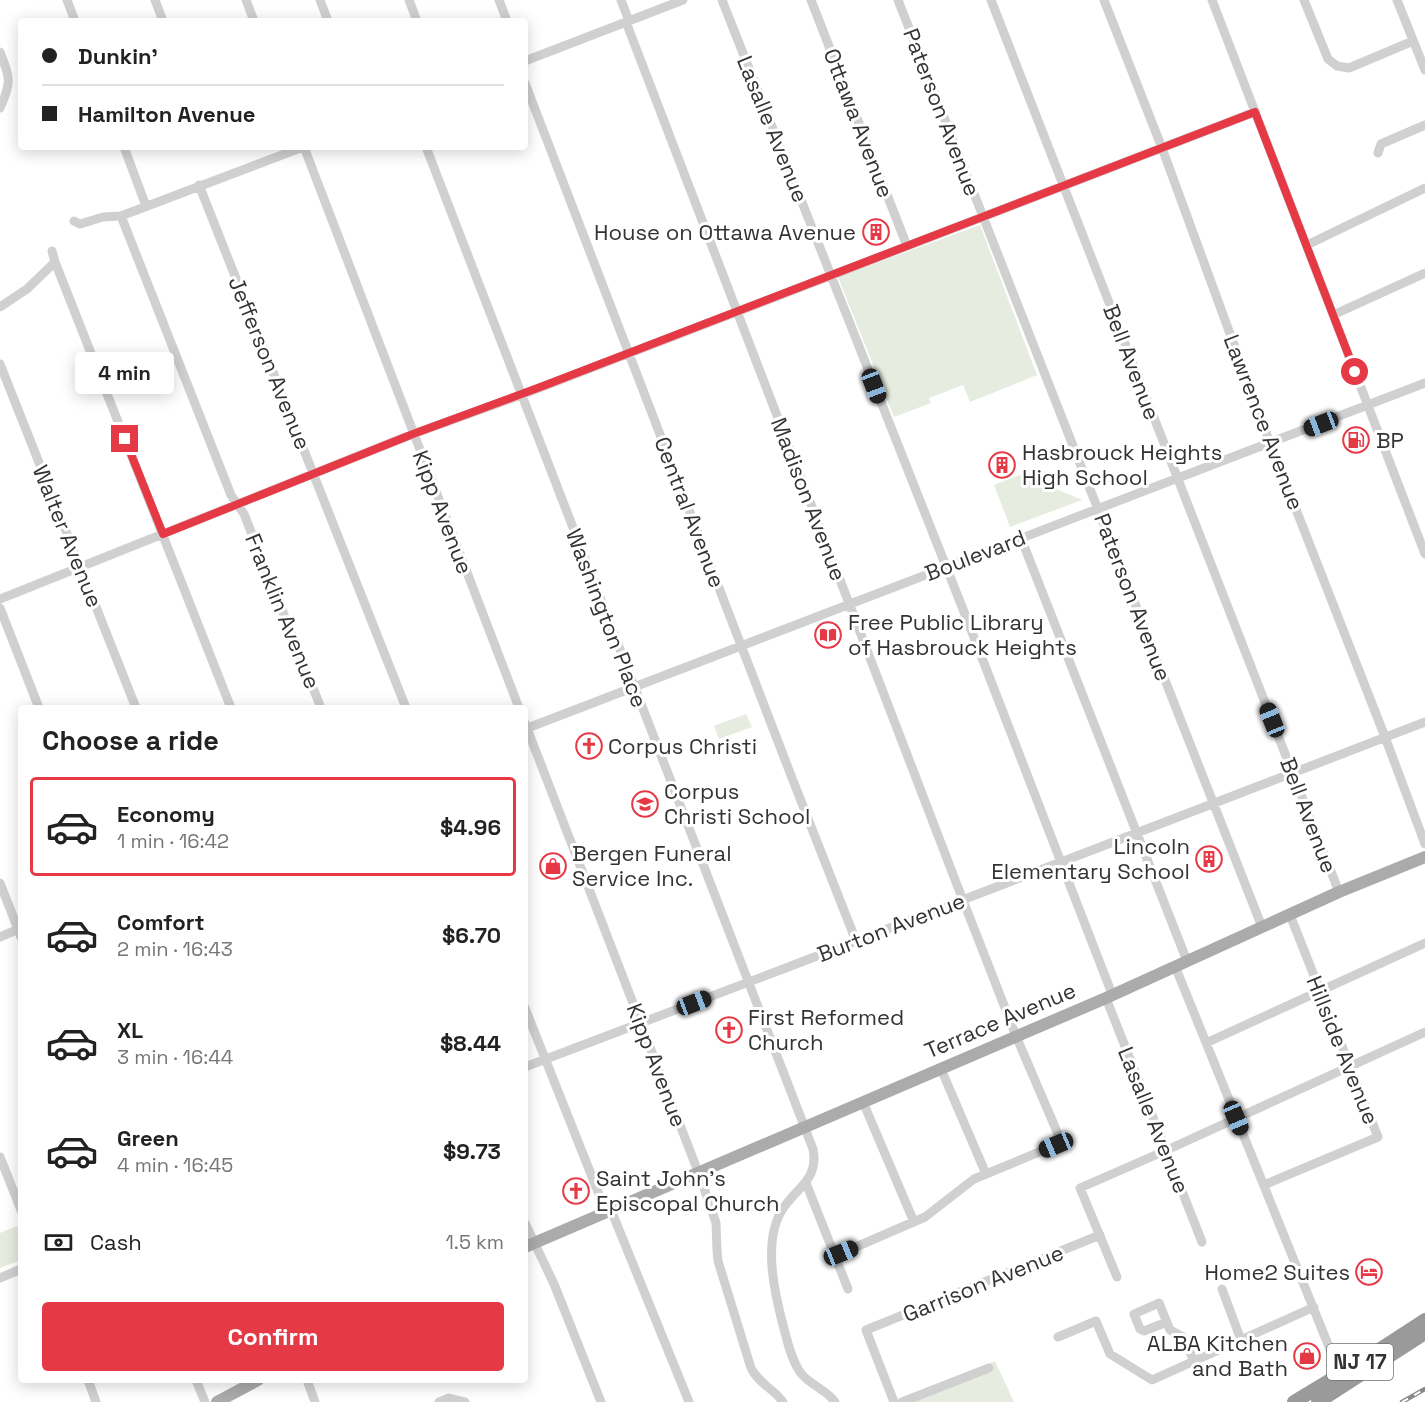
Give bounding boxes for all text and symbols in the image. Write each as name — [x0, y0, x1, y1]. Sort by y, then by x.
street label: Paterson Avenue — [897, 24, 987, 200]
text: Dunkin' — [78, 42, 158, 70]
street label: Ottawa Avenue — [818, 44, 900, 202]
street label: Lasalle Avenue — [731, 52, 815, 206]
text: Hamilton Avenue — [78, 100, 255, 128]
building icon: House on Ottawa Avenue — [861, 217, 891, 247]
place label: House on Ottawa Avenue — [594, 218, 856, 246]
street label: Jefferson Avenue — [223, 272, 317, 454]
street label: Bell Avenue — [1097, 300, 1167, 424]
street label: Lawrence Avenue — [1218, 330, 1310, 514]
callout: 4 min — [76, 352, 174, 394]
route start — [1341, 358, 1368, 385]
text: 4 min — [98, 360, 151, 386]
car — [859, 366, 889, 406]
car — [1301, 409, 1341, 439]
street label: Madison Avenue — [765, 413, 853, 585]
route end — [111, 425, 138, 452]
fuel station icon: BP — [1341, 425, 1371, 455]
place label: BP — [1376, 426, 1404, 454]
street label: Central Avenue — [648, 433, 732, 591]
place label: Hasbrouck Heights High School — [1022, 438, 1222, 491]
street label: Kipp Avenue — [407, 446, 479, 578]
building icon: Hasbrouck Heights High School — [987, 450, 1017, 480]
street label: Walter Avenue — [27, 461, 109, 611]
street label: Paterson Avenue — [1088, 509, 1178, 685]
street label: Boulevard — [921, 523, 1029, 587]
street label: Washington Place — [560, 525, 654, 711]
street label: Franklin Avenue — [239, 529, 327, 693]
place label: Free Public Library of Hasbrouck Heights — [848, 608, 1077, 661]
library icon: Free Public Library of Hasbrouck Heights — [813, 620, 843, 650]
car — [1257, 700, 1287, 740]
text: Choose a ride — [42, 723, 219, 758]
church icon: Corpus Christi — [574, 731, 604, 761]
place label: Corpus Christi — [608, 732, 757, 760]
street label: Bell Avenue — [1274, 753, 1344, 877]
place label: Corpus Christi School — [664, 777, 811, 830]
school or university icon: Corpus Christi School — [630, 789, 660, 819]
icon: car — [45, 800, 99, 854]
text: Economy — [117, 800, 215, 828]
text: $4.96 — [440, 813, 501, 841]
text: 1 min · 16:42 — [117, 828, 229, 854]
place label: Lincoln Elementary School — [991, 832, 1190, 885]
place label: Bergen Funeral Service Inc. — [572, 839, 732, 892]
building icon: Lincoln Elementary School — [1194, 844, 1224, 874]
shop icon: Bergen Funeral Service Inc. — [538, 851, 568, 881]
street label: Burton Avenue — [813, 886, 969, 968]
icon: car — [45, 908, 99, 962]
text: Comfort — [117, 908, 205, 936]
text: $6.70 — [442, 921, 501, 949]
text: 2 min · 16:43 — [117, 936, 233, 962]
street label: Hillside Avenue — [1300, 972, 1386, 1128]
street label: Terrace Avenue — [920, 976, 1080, 1064]
car — [674, 988, 714, 1018]
street label: Kipp Avenue — [621, 999, 693, 1131]
place label: First Reformed Church — [748, 1003, 904, 1056]
church icon: First Reformed Church — [714, 1015, 744, 1045]
icon: car — [45, 1016, 99, 1070]
text: XL — [117, 1016, 143, 1044]
text: $8.44 — [440, 1029, 501, 1057]
street label: Lasalle Avenue — [1112, 1043, 1196, 1197]
text: 3 min · 16:44 — [117, 1044, 233, 1070]
car — [1221, 1098, 1251, 1138]
icon: car — [45, 1124, 99, 1178]
text: Green — [117, 1124, 179, 1152]
car — [1036, 1130, 1076, 1160]
text: $9.73 — [443, 1137, 501, 1165]
text: 4 min · 16:45 — [117, 1152, 233, 1178]
place label: Saint John's Episcopal Church — [596, 1164, 780, 1217]
church icon: Saint John's Episcopal Church — [561, 1176, 591, 1206]
icon: cash — [42, 1226, 75, 1259]
text: Cash — [90, 1228, 142, 1256]
text: 1.5 km — [446, 1229, 504, 1255]
car — [821, 1238, 861, 1268]
street label: Garrison Avenue — [899, 1238, 1067, 1328]
hotel icon: Home2 Suites — [1354, 1257, 1384, 1287]
place label: Home2 Suites — [1204, 1258, 1350, 1286]
button: Confirm — [42, 1302, 504, 1371]
place label: ALBA Kitchen and Bath — [1147, 1329, 1288, 1382]
shop icon: ALBA Kitchen and Bath — [1292, 1341, 1322, 1371]
road number: NJ 17 — [1327, 1344, 1393, 1380]

